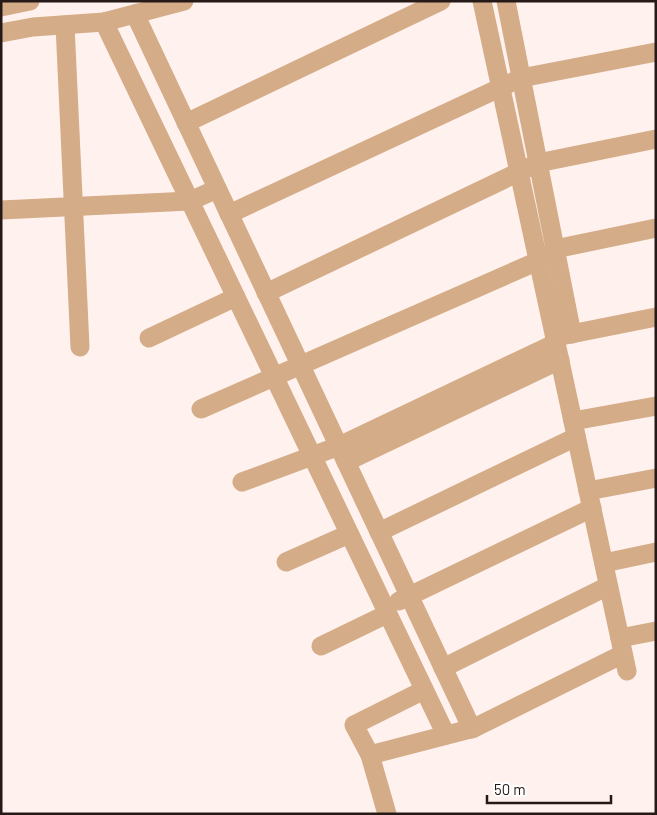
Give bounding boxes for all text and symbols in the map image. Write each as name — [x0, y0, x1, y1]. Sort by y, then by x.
scale bar — [487, 772, 611, 804]
text: 50 m — [494, 780, 526, 798]

